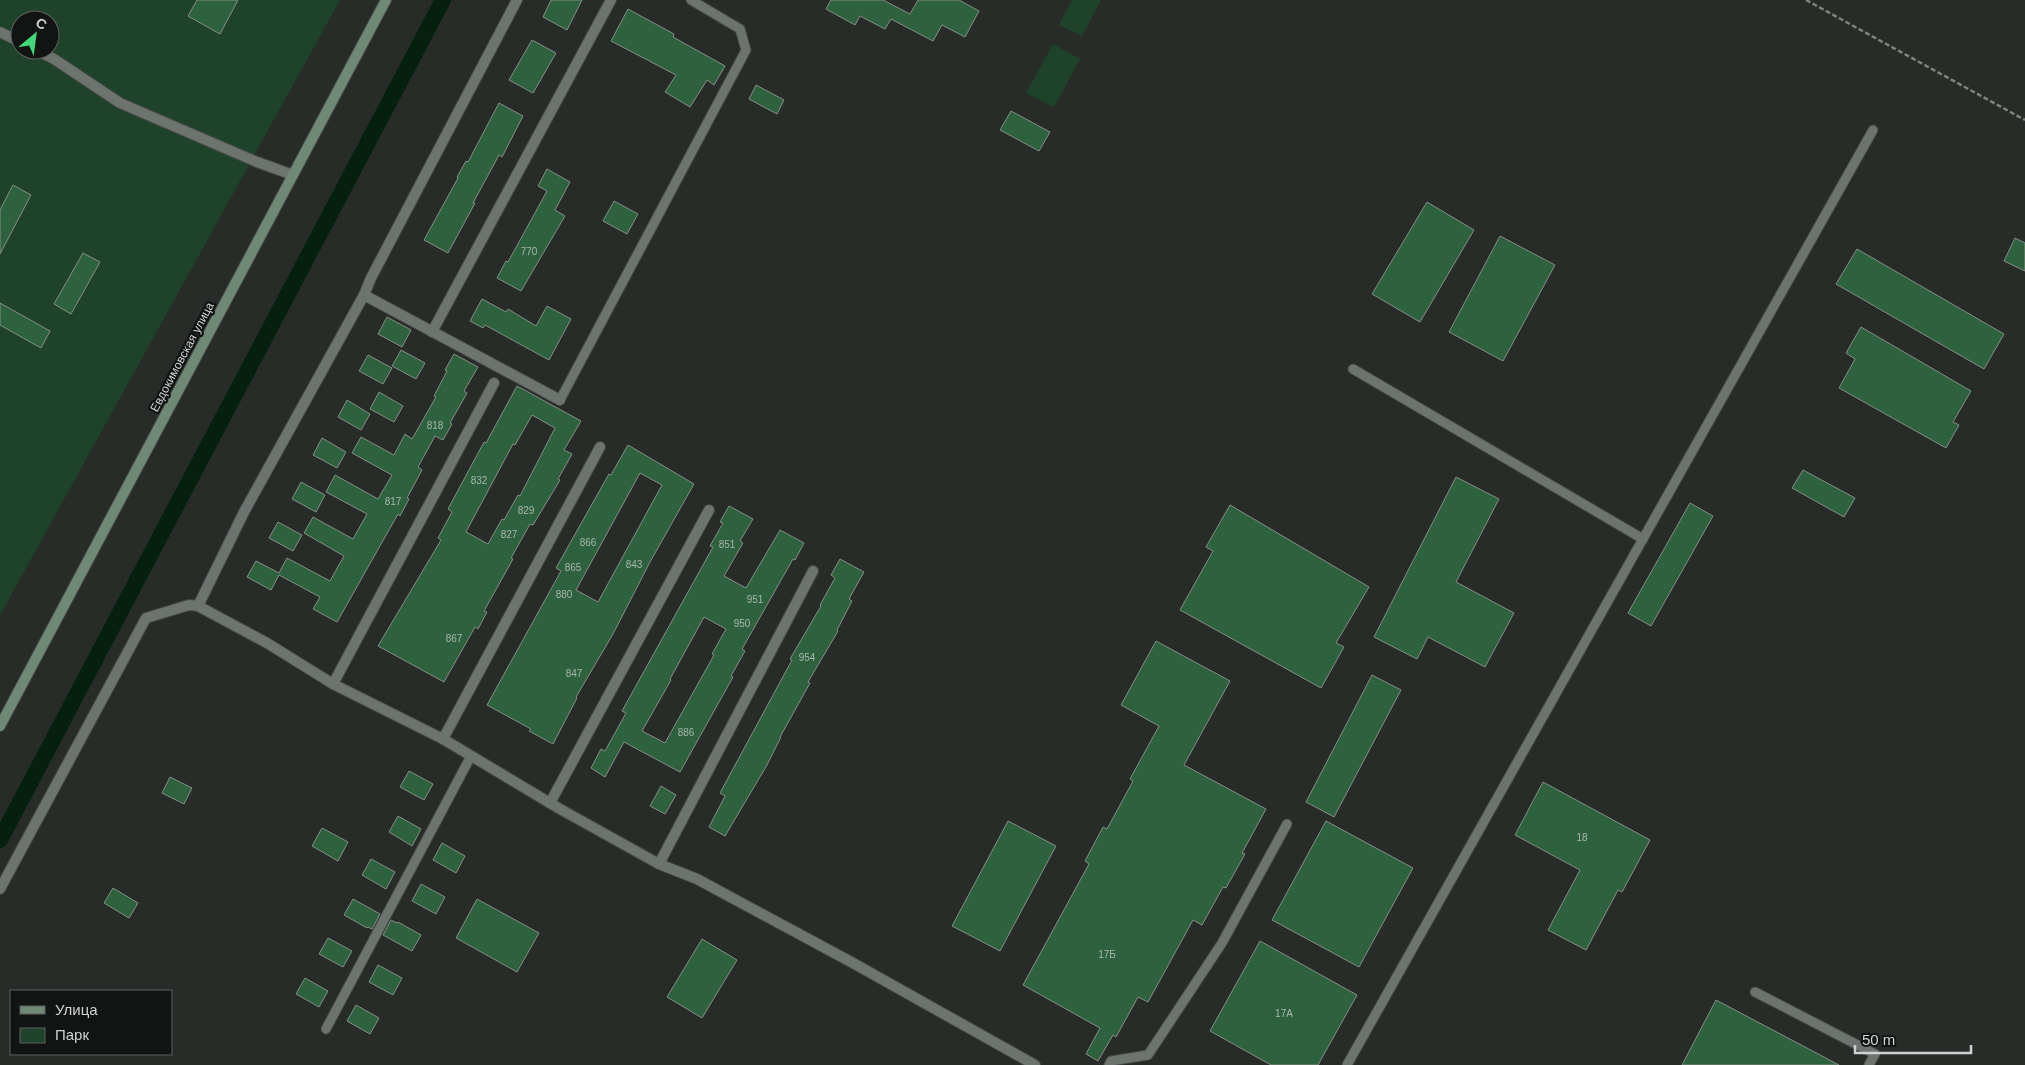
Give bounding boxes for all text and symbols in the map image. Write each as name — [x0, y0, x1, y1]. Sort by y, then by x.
north arrow — [10, 10, 60, 60]
text: С — [33, 14, 50, 33]
house number: 770 — [521, 246, 538, 257]
street label: Евдокимовская улица — [147, 300, 217, 414]
house number: 818 — [427, 420, 444, 431]
house number: 832 — [471, 475, 488, 486]
house number: 817 — [385, 496, 402, 507]
house number: 829 — [518, 505, 535, 516]
house number: 827 — [501, 529, 518, 540]
house number: 866 — [580, 537, 597, 548]
house number: 851 — [719, 539, 736, 550]
house number: 843 — [626, 559, 643, 570]
house number: 865 — [565, 562, 582, 573]
house number: 880 — [556, 589, 573, 600]
house number: 951 — [747, 594, 764, 605]
house number: 950 — [734, 618, 751, 629]
house number: 867 — [446, 633, 463, 644]
house number: 954 — [799, 652, 816, 663]
house number: 847 — [566, 668, 583, 679]
house number: 886 — [678, 727, 695, 738]
house number: 18 — [1576, 832, 1588, 843]
house number: 17Б — [1098, 949, 1116, 960]
legend — [10, 990, 172, 1055]
text: Улица — [55, 1001, 98, 1018]
house number: 17А — [1275, 1008, 1293, 1019]
scale bar — [1855, 1022, 1971, 1054]
text: Парк — [55, 1026, 89, 1043]
text: 50 m — [1862, 1031, 1895, 1048]

